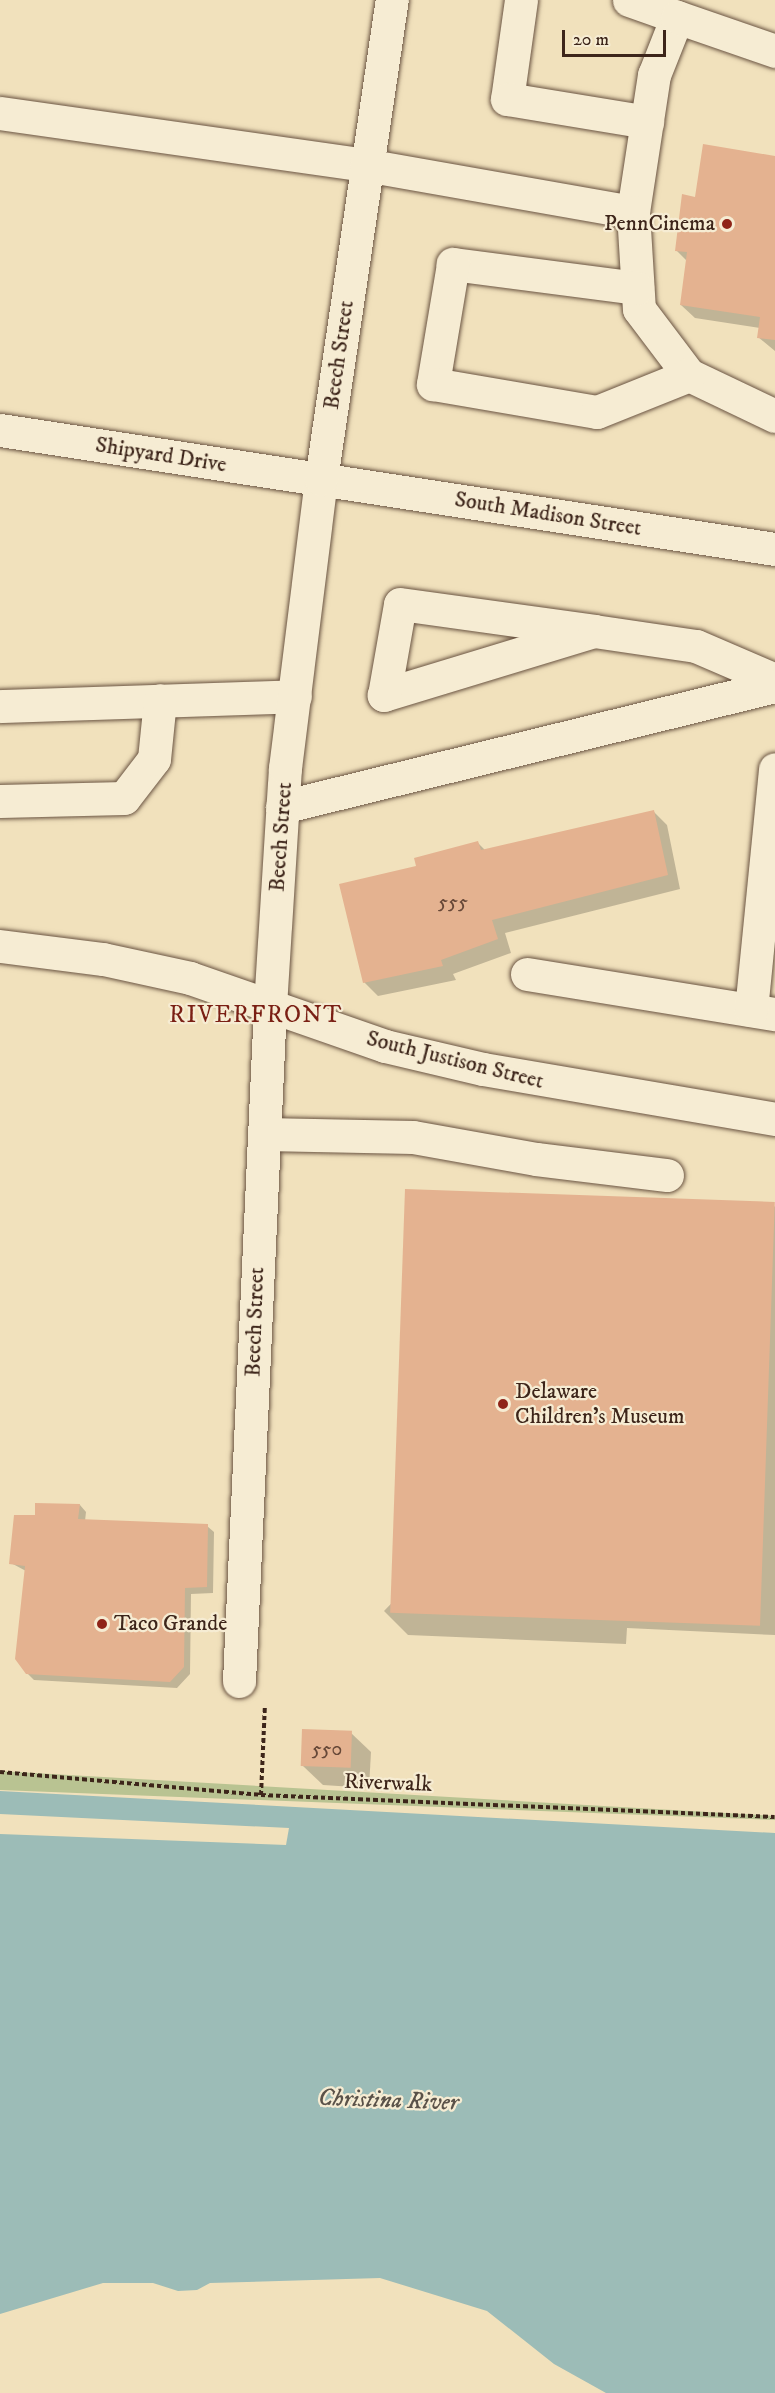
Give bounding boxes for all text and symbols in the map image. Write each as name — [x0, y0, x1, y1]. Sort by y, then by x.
scale bar — [565, 18, 668, 56]
text: 20 m — [573, 29, 609, 51]
place label: PennCinema — [604, 211, 715, 237]
marker: PennCinema — [720, 217, 734, 231]
street label: Beech Street — [318, 299, 360, 411]
street label: Shipyard Drive — [94, 432, 228, 478]
street label: South Madison Street — [453, 486, 643, 542]
street label: Beech Street — [264, 781, 298, 893]
house number: 555 — [438, 890, 468, 914]
district label: RIVERFRONT — [169, 1002, 343, 1030]
street label: South Justison Street — [364, 1025, 546, 1095]
street label: Beech Street — [240, 1267, 270, 1377]
place label: Delaware Children's Museum — [515, 1378, 684, 1430]
marker: Delaware Children's Museum — [496, 1397, 510, 1411]
place label: Taco Grande — [114, 1611, 227, 1637]
marker: Taco Grande — [95, 1617, 109, 1631]
house number: 550 — [312, 1737, 342, 1761]
street label: Riverwalk — [343, 1768, 433, 1798]
water label: Christina River — [317, 2084, 459, 2118]

